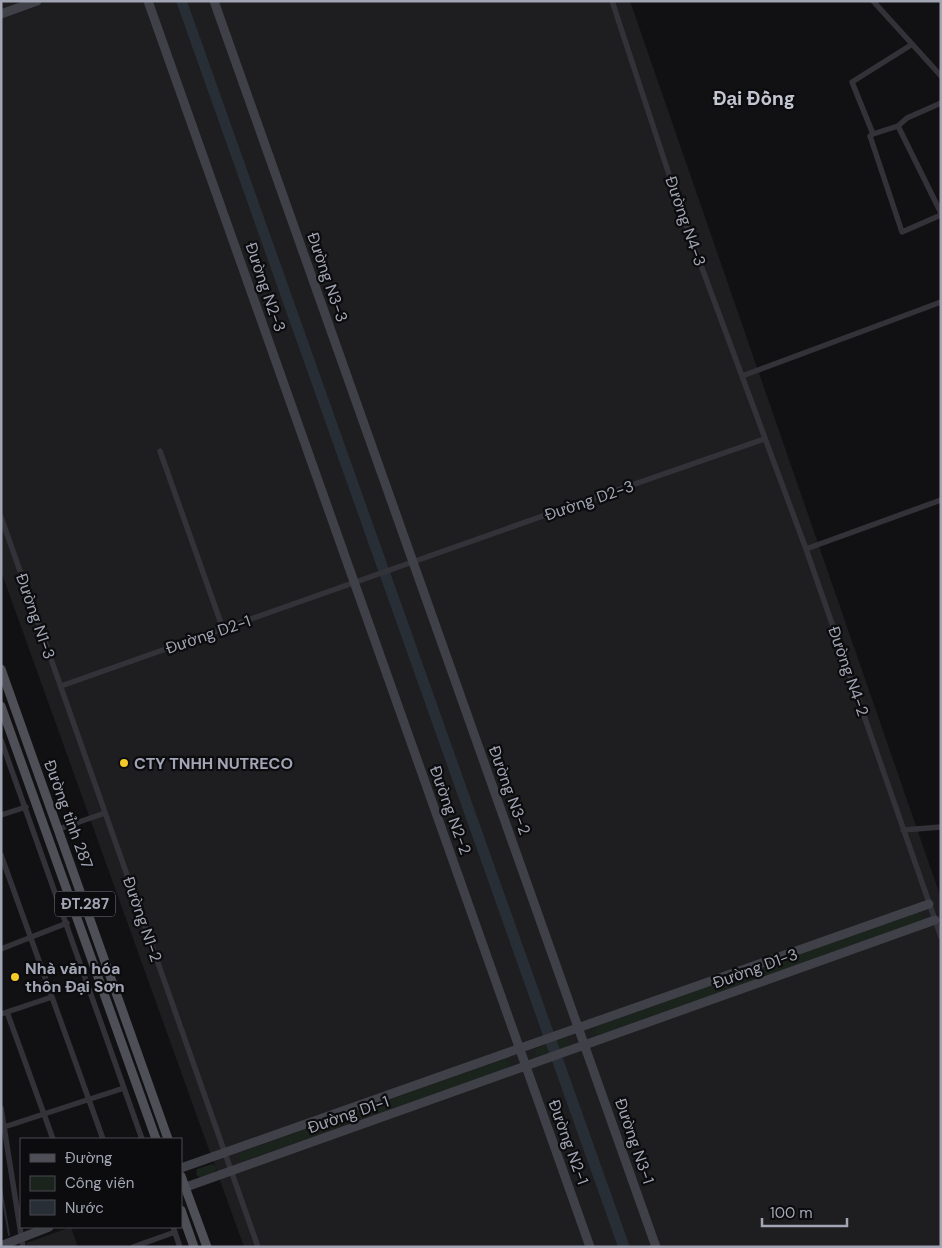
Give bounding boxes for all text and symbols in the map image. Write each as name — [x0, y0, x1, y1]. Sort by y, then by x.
district label: Đại Đồng — [713, 86, 795, 111]
street label: Đường N4-3 — [660, 173, 711, 269]
street label: Đường N3-3 — [302, 230, 353, 325]
street label: Đường N2-3 — [240, 240, 291, 335]
street label: Đường D2-3 — [542, 475, 637, 526]
street label: Đường N1-3 — [11, 571, 60, 662]
street label: Đường D2-1 — [163, 610, 253, 659]
street label: Đường N4-2 — [823, 624, 874, 719]
street label: Đường N3-2 — [484, 743, 535, 838]
place label: CTY TNHH NUTRECO — [134, 753, 293, 774]
street label: Đường tỉnh 287 — [39, 757, 98, 871]
marker: CTY TNHH NUTRECO — [118, 757, 130, 769]
street label: Đường N2-2 — [425, 763, 476, 857]
street label: Đường N1-2 — [118, 874, 167, 965]
road number: ĐT.287 — [55, 892, 115, 916]
street label: Đường D1-3 — [710, 943, 801, 994]
place label: Nhà văn hóa thôn Đại Sơn — [25, 958, 125, 997]
marker: Nhà văn hóa thôn Đại Sơn — [9, 971, 21, 983]
street label: Đường D1-1 — [305, 1091, 392, 1138]
street label: Đường N3-1 — [610, 1096, 659, 1187]
street label: Đường N2-1 — [543, 1097, 594, 1188]
legend — [20, 1138, 182, 1228]
text: Đường — [65, 1148, 113, 1168]
text: Công viên — [65, 1173, 134, 1193]
scale bar — [762, 1196, 847, 1228]
text: Nước — [65, 1198, 104, 1218]
text: 100 m — [770, 1203, 813, 1223]

